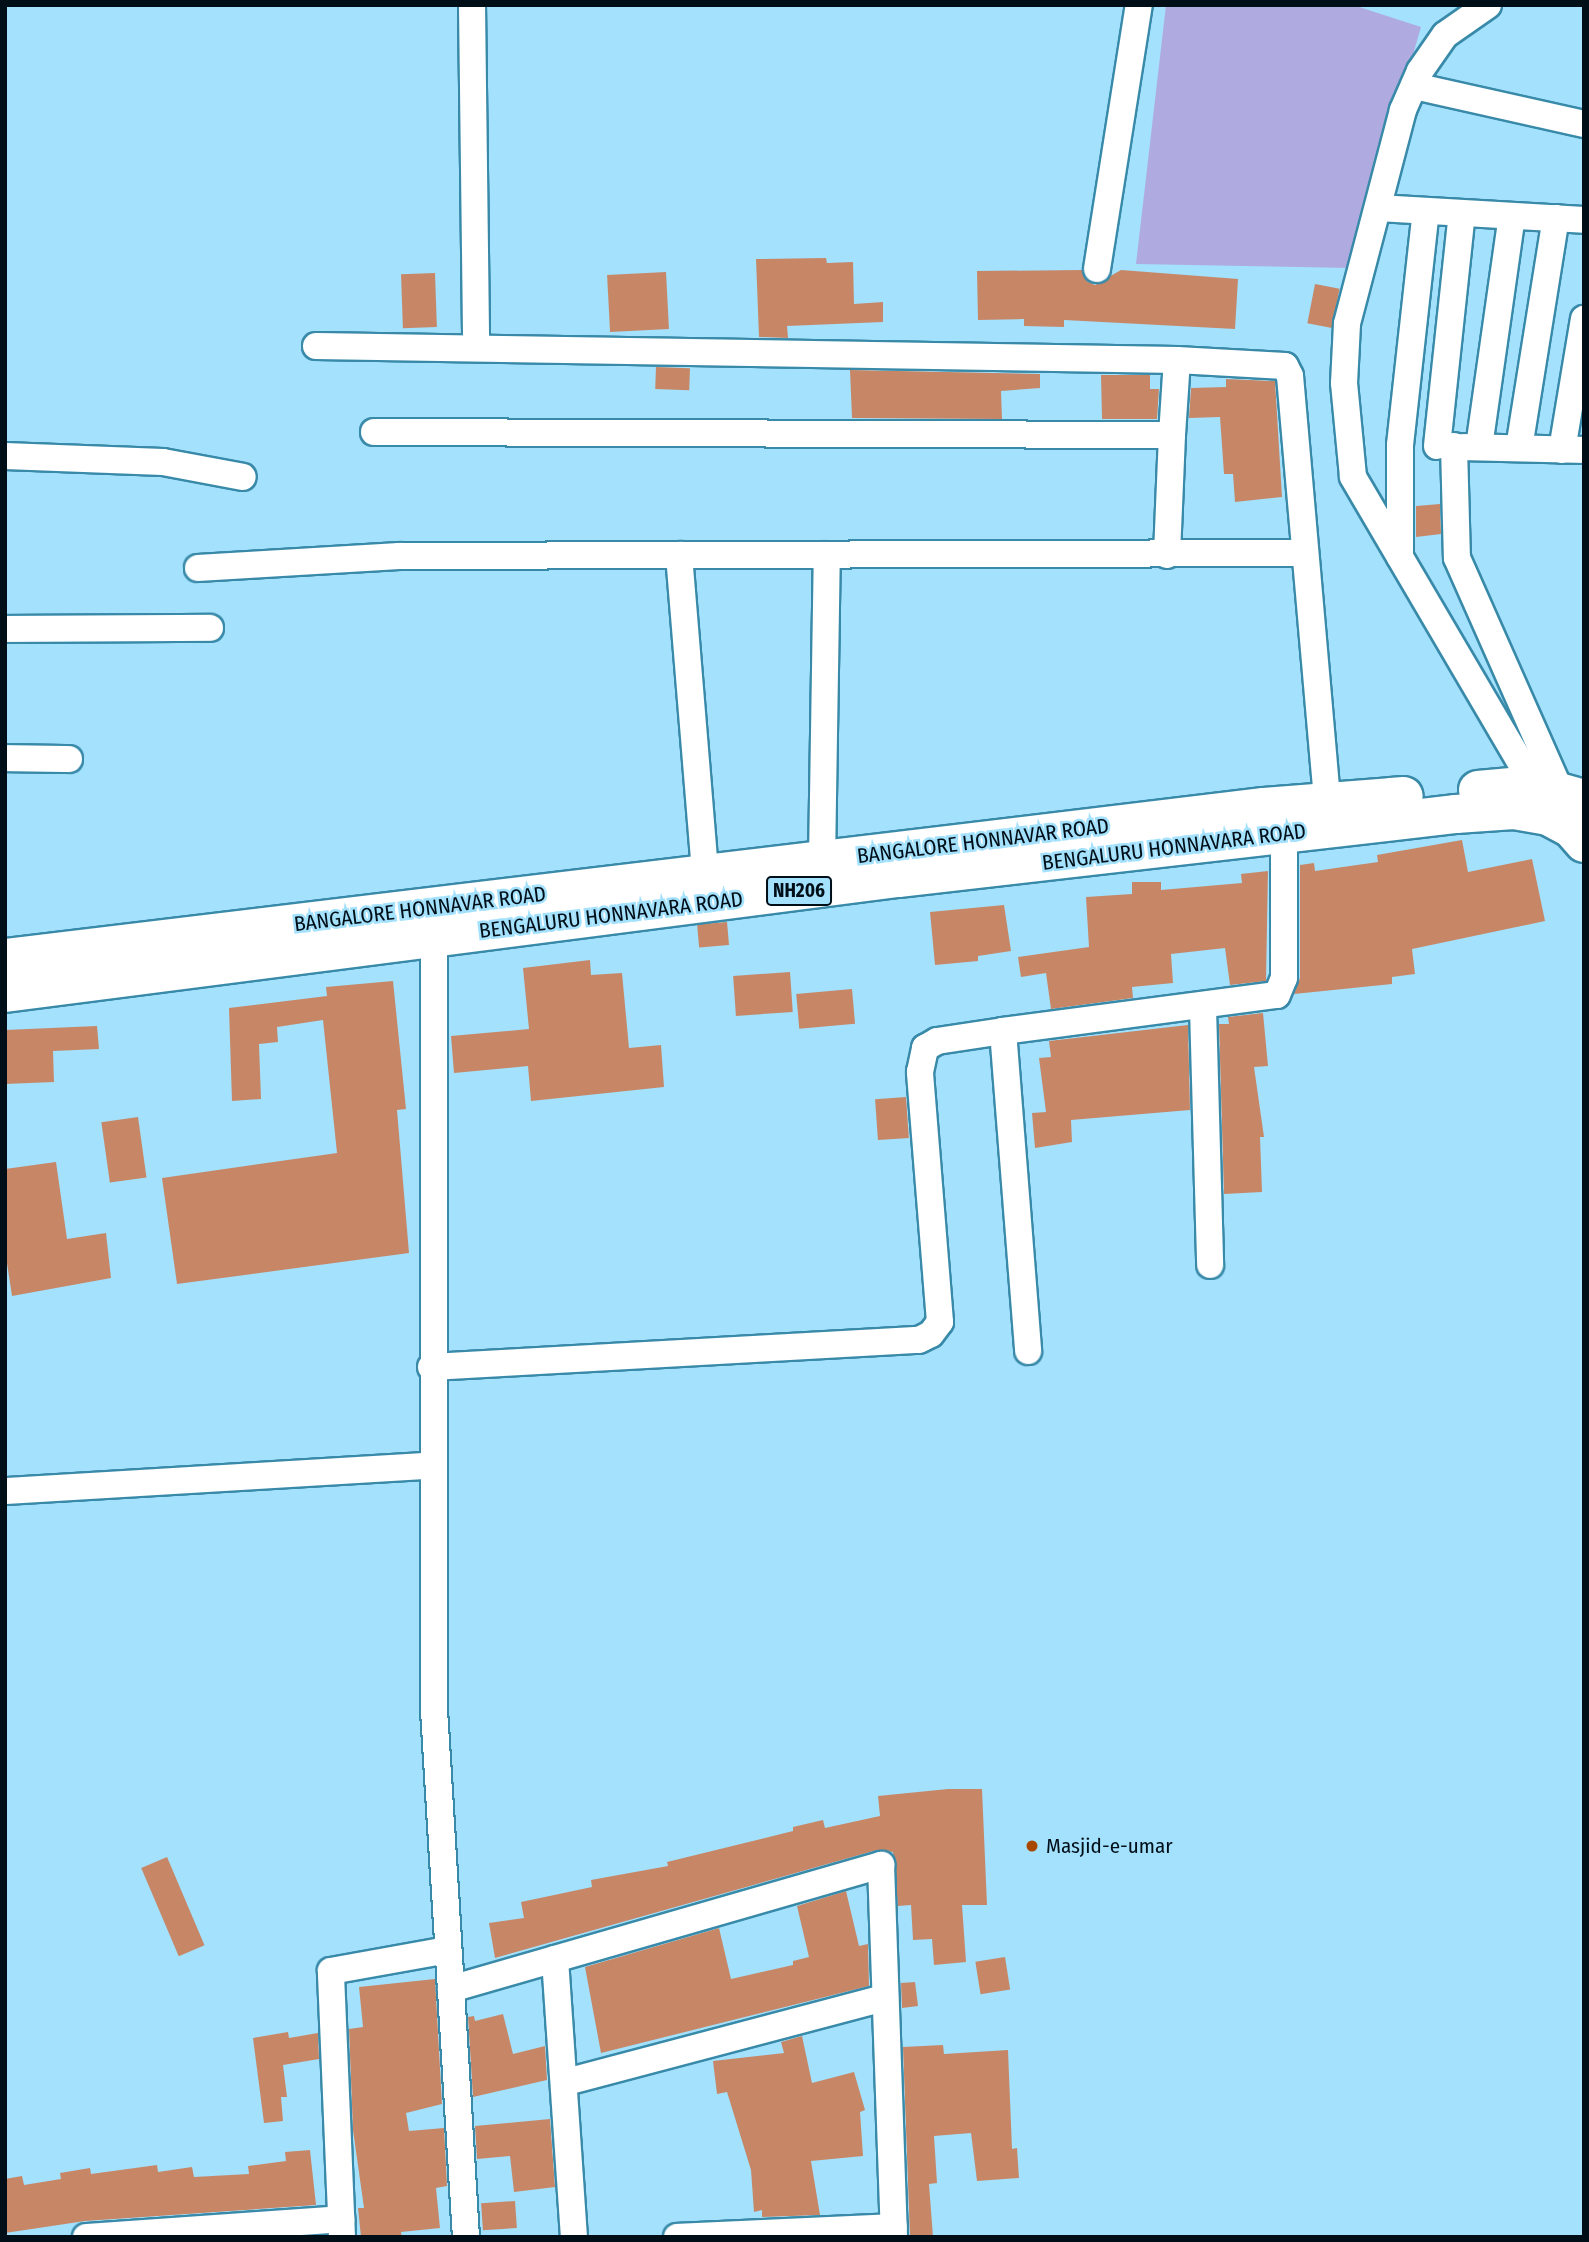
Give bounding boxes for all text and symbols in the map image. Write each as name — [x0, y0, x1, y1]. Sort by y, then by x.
street label: BANGALORE HONNAVAR ROAD — [856, 813, 1110, 869]
street label: BENGALURU HONNAVARA ROAD — [1041, 818, 1307, 876]
road number: NH206 — [766, 876, 832, 906]
street label: BANGALORE HONNAVAR ROAD — [293, 881, 547, 937]
street label: BENGALURU HONNAVARA ROAD — [478, 886, 744, 944]
place label: Masjid-e-umar — [1046, 1833, 1173, 1859]
marker: Masjid-e-umar — [1024, 1838, 1040, 1854]

